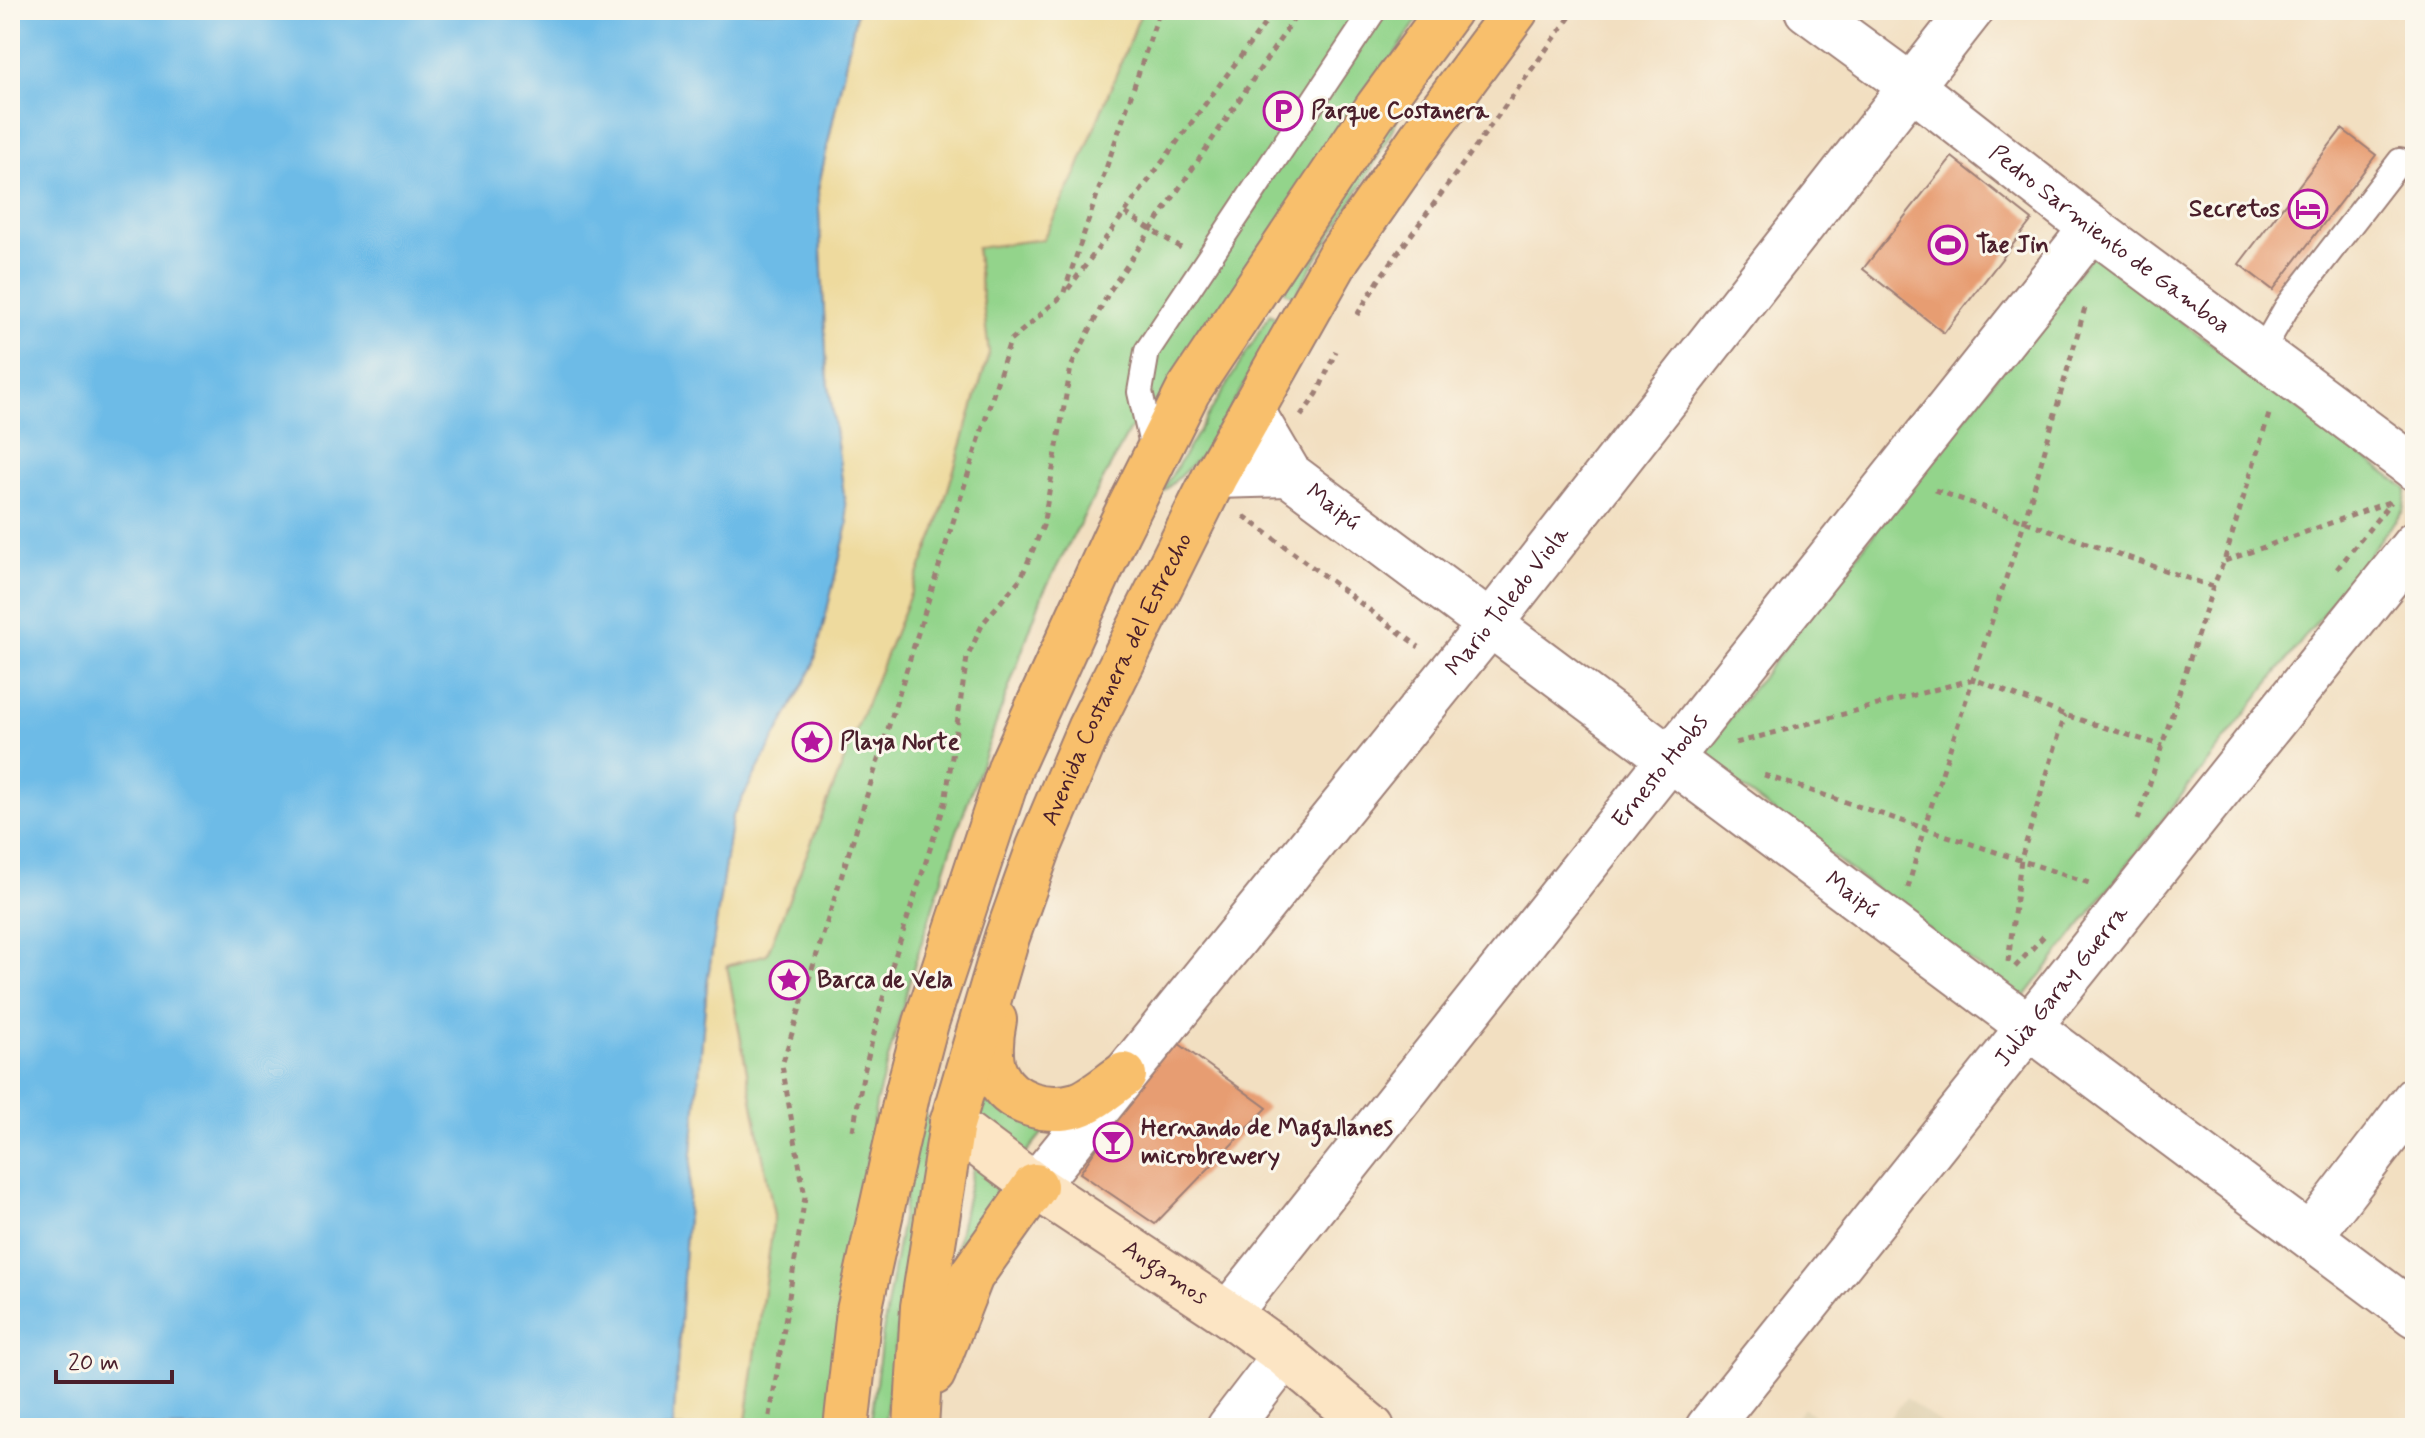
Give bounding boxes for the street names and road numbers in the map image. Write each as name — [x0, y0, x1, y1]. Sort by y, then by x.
street label: Pedro Sarmiento de Gamboa — [1983, 138, 2237, 341]
street label: Maipú — [1300, 476, 1367, 537]
street label: Mario Toledo Viola — [1439, 519, 1577, 682]
street label: Avenida Costanera del Estrecho — [1034, 528, 1200, 830]
street label: Ernesto Hoobs — [1605, 707, 1715, 834]
street label: Maipú — [1819, 864, 1886, 925]
street label: Julia Garay Guerra — [1987, 898, 2136, 1073]
street label: Angamos — [1116, 1233, 1215, 1312]

